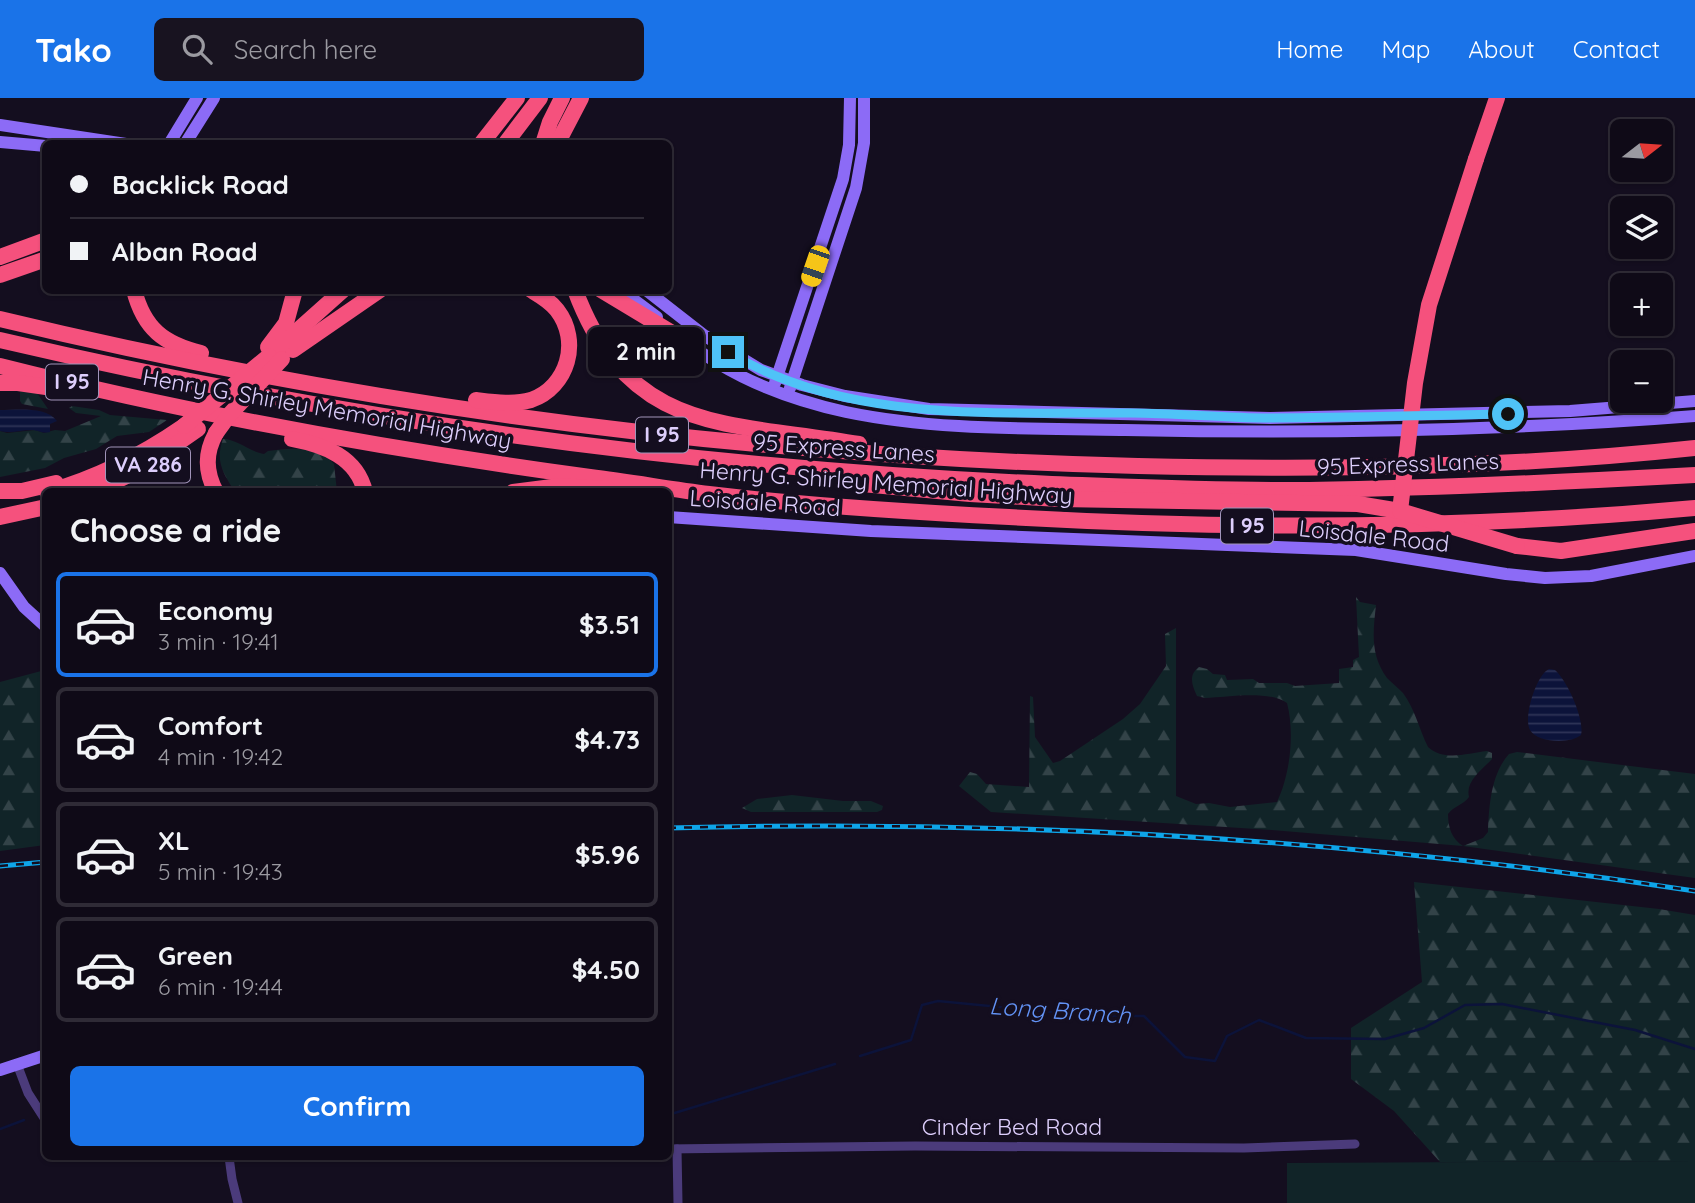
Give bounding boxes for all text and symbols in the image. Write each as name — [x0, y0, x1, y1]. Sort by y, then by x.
search box — [154, 18, 644, 81]
text: Tako — [35, 29, 112, 70]
icon: search — [178, 30, 216, 68]
text: Search here — [234, 33, 377, 66]
text: Home — [1276, 34, 1343, 64]
text: Map — [1381, 34, 1430, 64]
text: About — [1468, 34, 1535, 64]
text: Contact — [1573, 34, 1660, 64]
north arrow — [1610, 119, 1673, 182]
map controls — [1610, 119, 1673, 413]
text: Backlick Road — [112, 168, 289, 201]
button: layers — [1610, 196, 1673, 259]
text: Alban Road — [112, 235, 258, 268]
car — [799, 243, 832, 289]
button: + — [1610, 273, 1673, 336]
callout: 2 min — [588, 328, 704, 376]
route end — [712, 336, 744, 368]
text: 2 min — [616, 337, 676, 366]
button: − — [1610, 350, 1673, 413]
street label: Henry G. Shirley Memorial Highway — [140, 362, 514, 455]
road number: I 95 — [46, 364, 98, 400]
route start — [1492, 398, 1524, 430]
road number: I 95 — [636, 418, 688, 452]
street label: 95 Express Lanes — [752, 427, 936, 468]
street label: 95 Express Lanes — [1316, 446, 1500, 481]
road number: VA 286 — [106, 448, 190, 482]
street label: Henry G. Shirley Memorial Highway — [698, 455, 1074, 510]
street label: Loisdale Road — [689, 483, 841, 522]
road number: I 95 — [1221, 508, 1273, 544]
text: Choose a ride — [70, 510, 282, 550]
street label: Loisdale Road — [1297, 513, 1451, 558]
icon: car — [74, 593, 137, 656]
text: Economy — [158, 594, 273, 627]
text: $3.51 — [579, 608, 640, 641]
text: 3 min · 19:41 — [158, 627, 279, 656]
icon: car — [74, 708, 137, 771]
text: Comfort — [158, 709, 263, 742]
text: $4.73 — [574, 723, 640, 756]
text: 4 min · 19:42 — [158, 742, 283, 771]
icon: car — [74, 823, 137, 886]
text: XL — [158, 824, 190, 857]
text: $5.96 — [575, 838, 640, 871]
text: 5 min · 19:43 — [158, 857, 283, 886]
icon: car — [74, 938, 137, 1001]
text: Green — [158, 939, 233, 972]
text: $4.50 — [572, 953, 640, 986]
text: 6 min · 19:44 — [158, 972, 283, 1001]
water label: Long Branch — [988, 990, 1132, 1030]
button: Confirm — [70, 1066, 644, 1146]
street label: Cinder Bed Road — [922, 1112, 1102, 1141]

